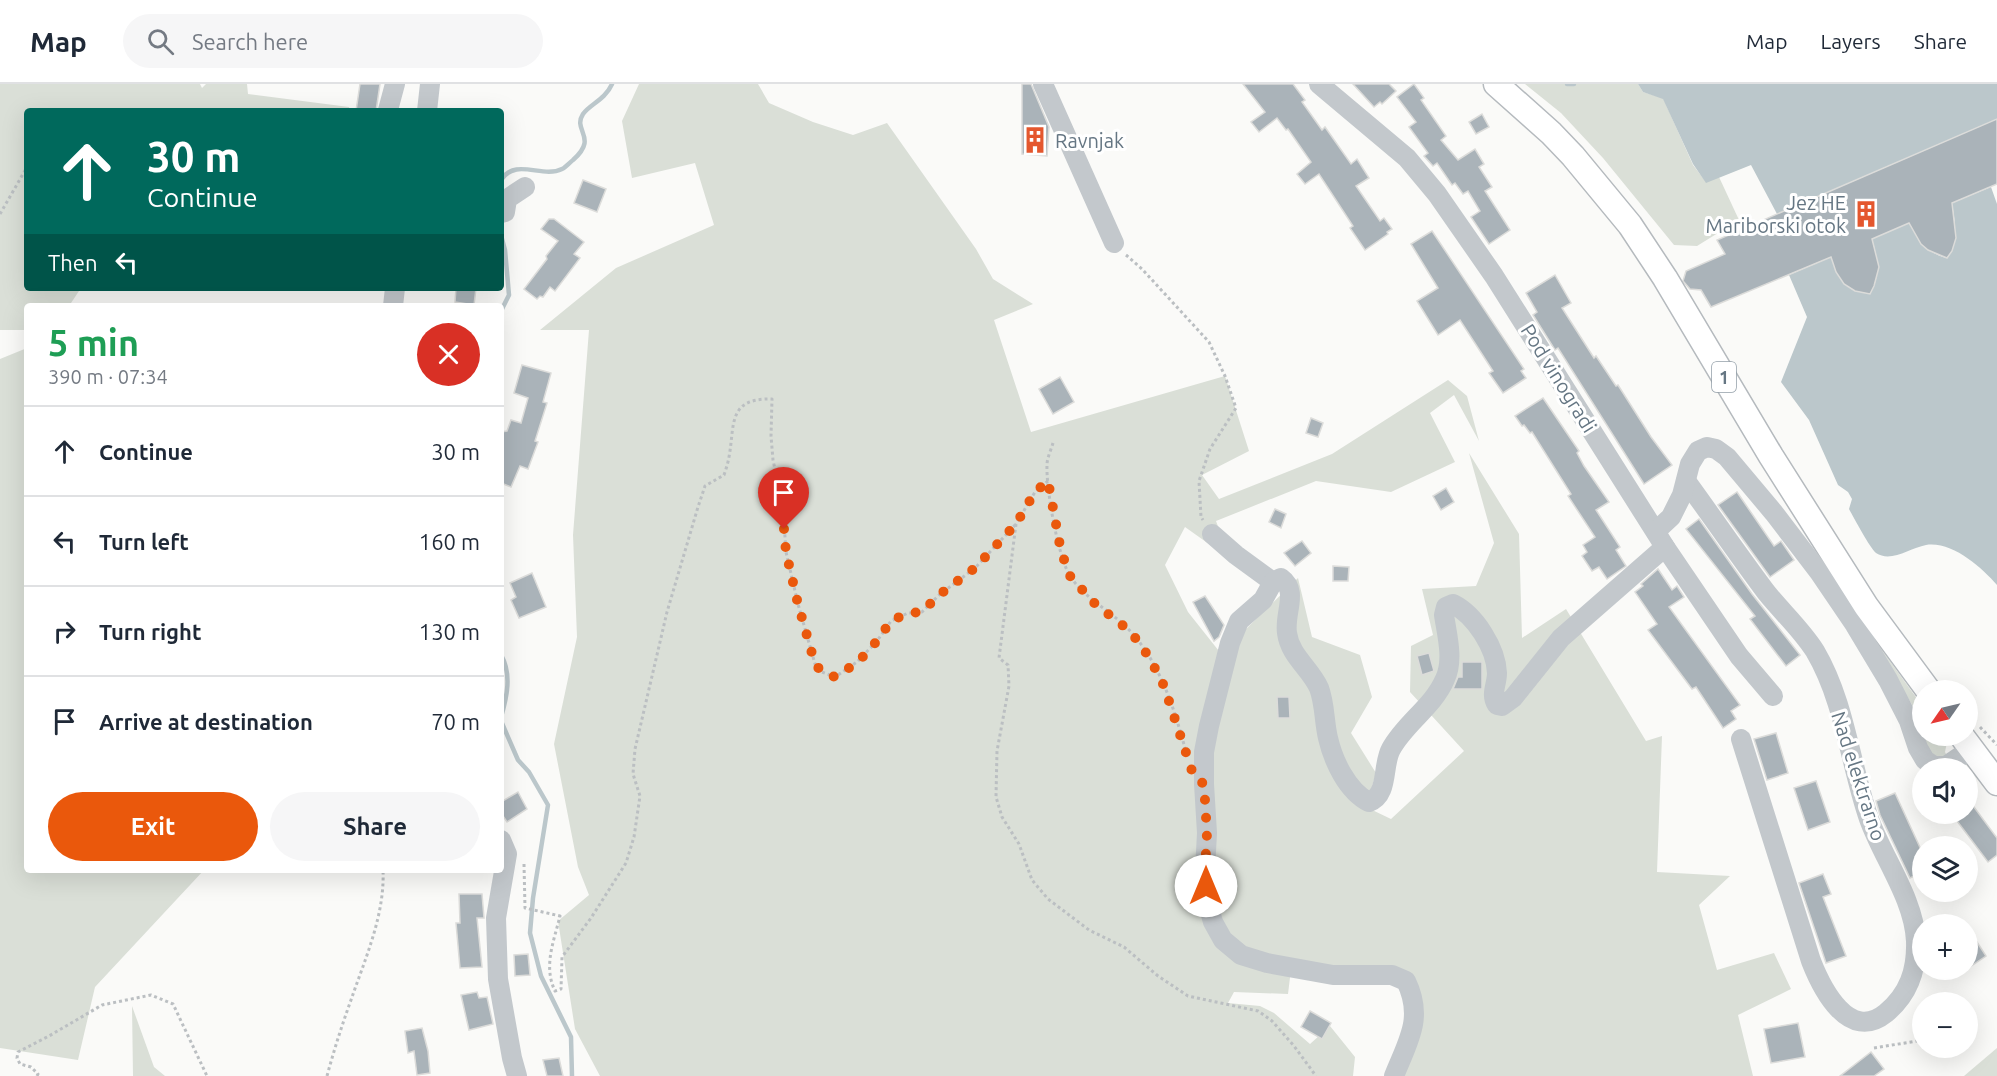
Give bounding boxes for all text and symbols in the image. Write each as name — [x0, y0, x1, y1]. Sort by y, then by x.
search box — [123, 14, 543, 68]
icon: search — [144, 25, 177, 58]
text: Map — [30, 26, 87, 57]
text: Search here — [192, 29, 308, 54]
text: Map — [1746, 29, 1787, 53]
text: Layers — [1820, 29, 1881, 53]
text: Share — [1914, 29, 1967, 53]
building icon: Ravnjak — [1020, 125, 1050, 155]
place label: Ravnjak — [1055, 129, 1124, 152]
icon: ahead — [48, 132, 126, 210]
text: 30 m — [147, 133, 241, 180]
text: Continue — [147, 182, 258, 212]
place label: Jez HE Mariborski otok — [1705, 191, 1846, 237]
building icon: Jez HE Mariborski otok — [1851, 199, 1881, 229]
icon: left — [110, 246, 143, 279]
text: Then — [48, 250, 98, 275]
street label: Pod vinogradi — [1517, 320, 1601, 436]
text: 5 min — [48, 322, 139, 363]
button: close — [417, 323, 480, 386]
road number: 1 — [1712, 362, 1736, 392]
text: 390 m · 07:34 — [48, 365, 168, 388]
icon: ahead — [48, 435, 81, 468]
text: Continue — [99, 439, 193, 464]
text: 30 m — [431, 439, 480, 464]
pin — [758, 467, 809, 529]
icon: arrive — [767, 476, 800, 509]
icon: left — [48, 525, 81, 558]
text: Turn left — [99, 529, 189, 554]
text: 160 m — [419, 529, 480, 554]
icon: right — [48, 615, 81, 648]
text: Turn right — [99, 619, 201, 644]
text: 130 m — [419, 619, 480, 644]
north arrow — [1912, 680, 1978, 746]
map controls — [1912, 680, 1978, 1058]
icon: arrive — [48, 705, 81, 738]
street label: Nad elektrarno — [1827, 708, 1891, 844]
text: Arrive at destination — [99, 709, 313, 734]
text: 70 m — [431, 709, 480, 734]
button: sound — [1912, 758, 1978, 824]
button: Exit — [48, 792, 258, 861]
button: Share — [270, 792, 480, 861]
button: layers — [1912, 836, 1978, 902]
position arrow — [1174, 854, 1238, 918]
button: + — [1912, 914, 1978, 980]
button: − — [1912, 992, 1978, 1058]

